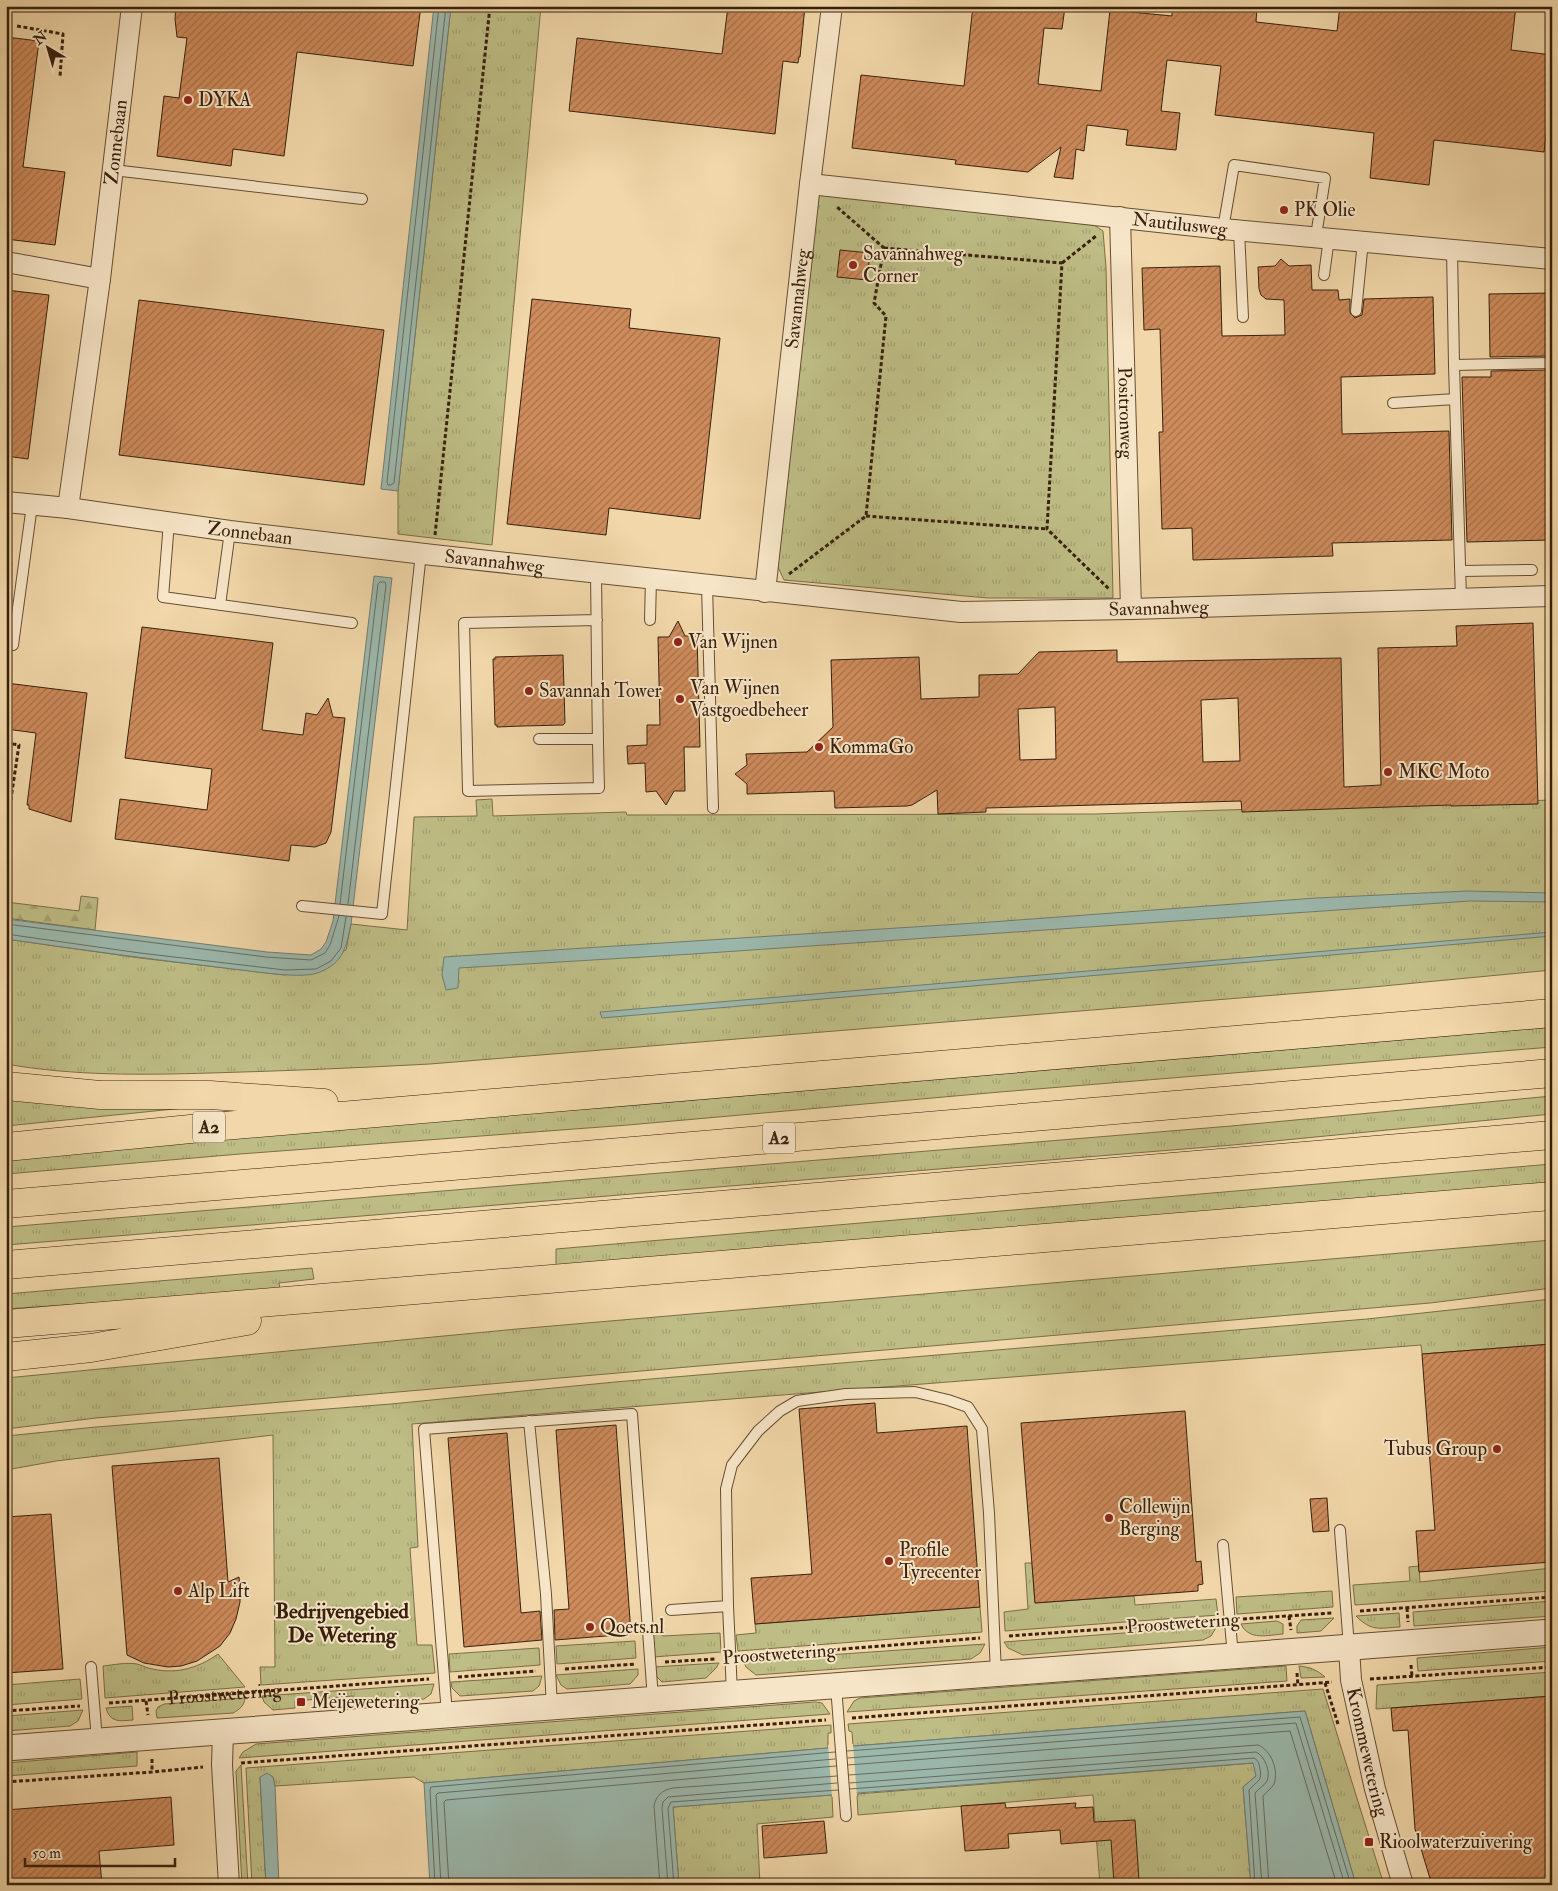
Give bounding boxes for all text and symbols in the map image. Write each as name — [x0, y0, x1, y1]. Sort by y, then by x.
north arrow — [22, 22, 72, 72]
text: N — [29, 27, 51, 49]
place label: DYKA — [198, 88, 251, 112]
marker: DYKA — [182, 94, 194, 106]
street label: Zonnebaan — [99, 98, 133, 186]
place label: PK Olie — [1294, 198, 1356, 222]
marker: PK Olie — [1278, 204, 1290, 216]
street label: Nautilusweg — [1131, 207, 1229, 241]
place label: Savannahweg Corner — [863, 242, 964, 288]
street label: Savannahweg — [780, 247, 815, 350]
marker: Savannahweg Corner — [847, 259, 859, 271]
street label: Positronweg — [1112, 367, 1139, 460]
street label: Zonnebaan — [206, 516, 294, 550]
street label: Savannahweg — [443, 544, 546, 579]
street label: Savannahweg — [1108, 595, 1210, 621]
place label: Van Wijnen — [688, 630, 778, 654]
marker: Van Wijnen — [672, 636, 684, 648]
place label: Van Wijnen Vastgoedbeheer — [690, 676, 808, 722]
place label: Savannah Tower — [539, 679, 662, 703]
marker: Savannah Tower — [523, 685, 535, 697]
marker: Van Wijnen Vastgoedbeheer — [674, 693, 686, 705]
place label: KommaGo — [829, 735, 914, 759]
marker: KommaGo — [813, 741, 825, 753]
place label: MKC Moto — [1398, 760, 1489, 784]
marker: MKC Moto — [1382, 766, 1394, 778]
road number: A2 — [193, 1112, 225, 1142]
road number: A2 — [763, 1122, 795, 1154]
place label: Tubus Group — [1384, 1437, 1487, 1462]
marker: Tubus Group — [1491, 1443, 1503, 1455]
place label: Collewijn Berging — [1119, 1495, 1191, 1541]
marker: Collewijn Berging — [1103, 1512, 1115, 1524]
place label: Profile Tyrecenter — [899, 1538, 981, 1584]
marker: Profile Tyrecenter — [883, 1555, 895, 1567]
place label: Alp Lift — [187, 1579, 250, 1604]
marker: Alp Lift — [172, 1585, 184, 1597]
district label: Bedrijvengebied De Wetering — [275, 1598, 409, 1649]
street label: Proostwetering — [1125, 1607, 1241, 1639]
place label: Qoets.nl — [600, 1615, 664, 1639]
marker: Qoets.nl — [584, 1621, 596, 1633]
street label: Proostwetering — [721, 1638, 837, 1670]
street label: Proostwetering — [167, 1678, 283, 1711]
street label: Krommewetering — [1341, 1685, 1395, 1820]
place label: Meijewetering — [311, 1690, 420, 1714]
marker: Meijewetering — [295, 1696, 307, 1708]
place label: Rioolwaterzuivering — [1379, 1830, 1533, 1854]
scale bar — [25, 1836, 175, 1868]
marker: Rioolwaterzuivering — [1363, 1836, 1375, 1848]
text: 50 m — [32, 1844, 61, 1863]

